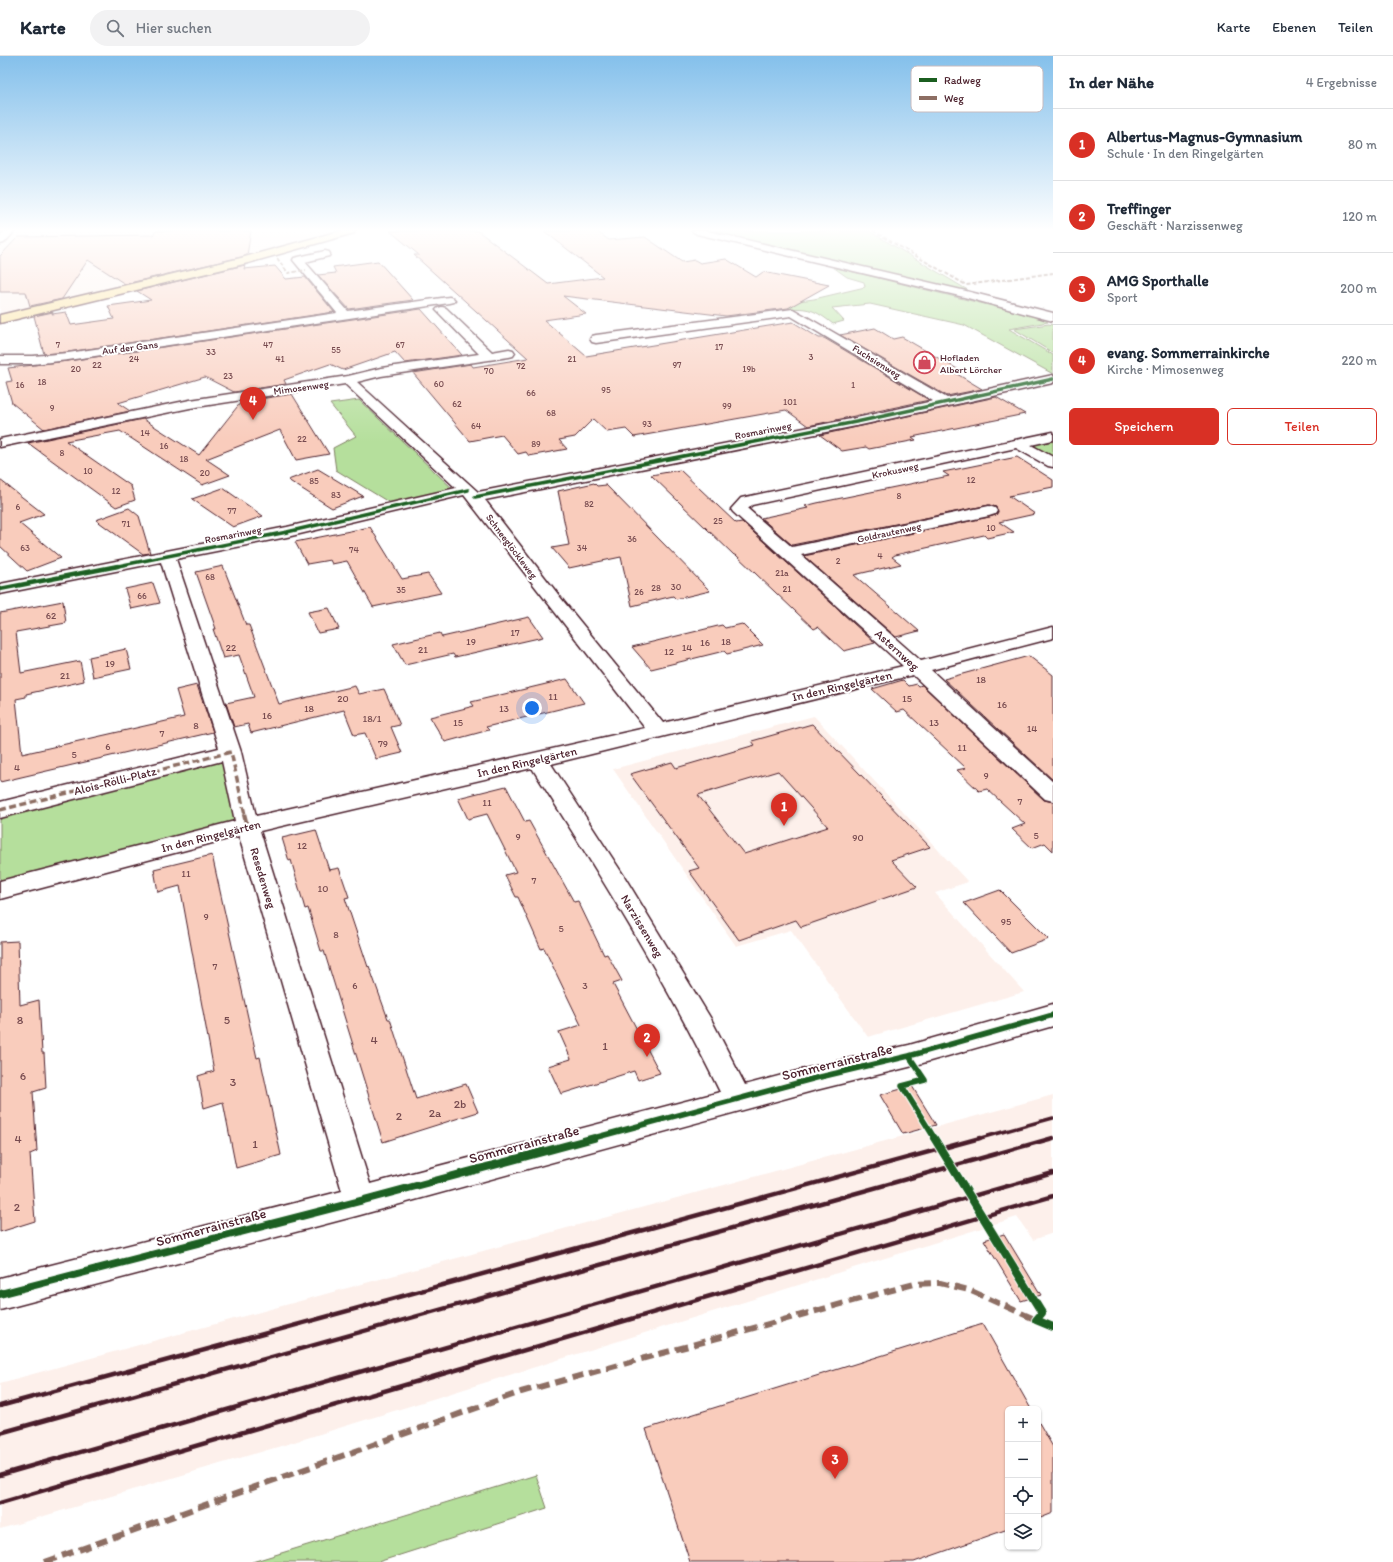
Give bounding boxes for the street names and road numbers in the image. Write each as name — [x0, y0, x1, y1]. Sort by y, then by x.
street label: Auf der Gans — [101, 338, 159, 357]
street label: Fuchsienweg — [850, 341, 904, 382]
street label: Mimosenweg — [273, 377, 330, 398]
street label: Rosmarinweg — [734, 418, 793, 442]
street label: Krokusweg — [871, 459, 920, 482]
street label: Schneeglöckleweg — [483, 511, 541, 582]
street label: Goldrautenweg — [856, 519, 923, 546]
street label: Rosmarinweg — [204, 522, 263, 546]
street label: Asternweg — [872, 626, 923, 674]
street label: In den Ringelgärten — [791, 668, 893, 704]
street label: In den Ringelgärten — [476, 744, 578, 780]
street label: Alois-Rölli-Platz — [72, 764, 158, 798]
street label: In den Ringelgärten — [160, 817, 262, 855]
street label: Resedenweg — [247, 846, 279, 911]
street label: Narzissenweg — [618, 892, 667, 961]
street label: Sommerrainstraße — [780, 1040, 894, 1084]
street label: Sommerrainstraße — [467, 1122, 581, 1167]
street label: Sommerrainstraße — [154, 1205, 268, 1250]

